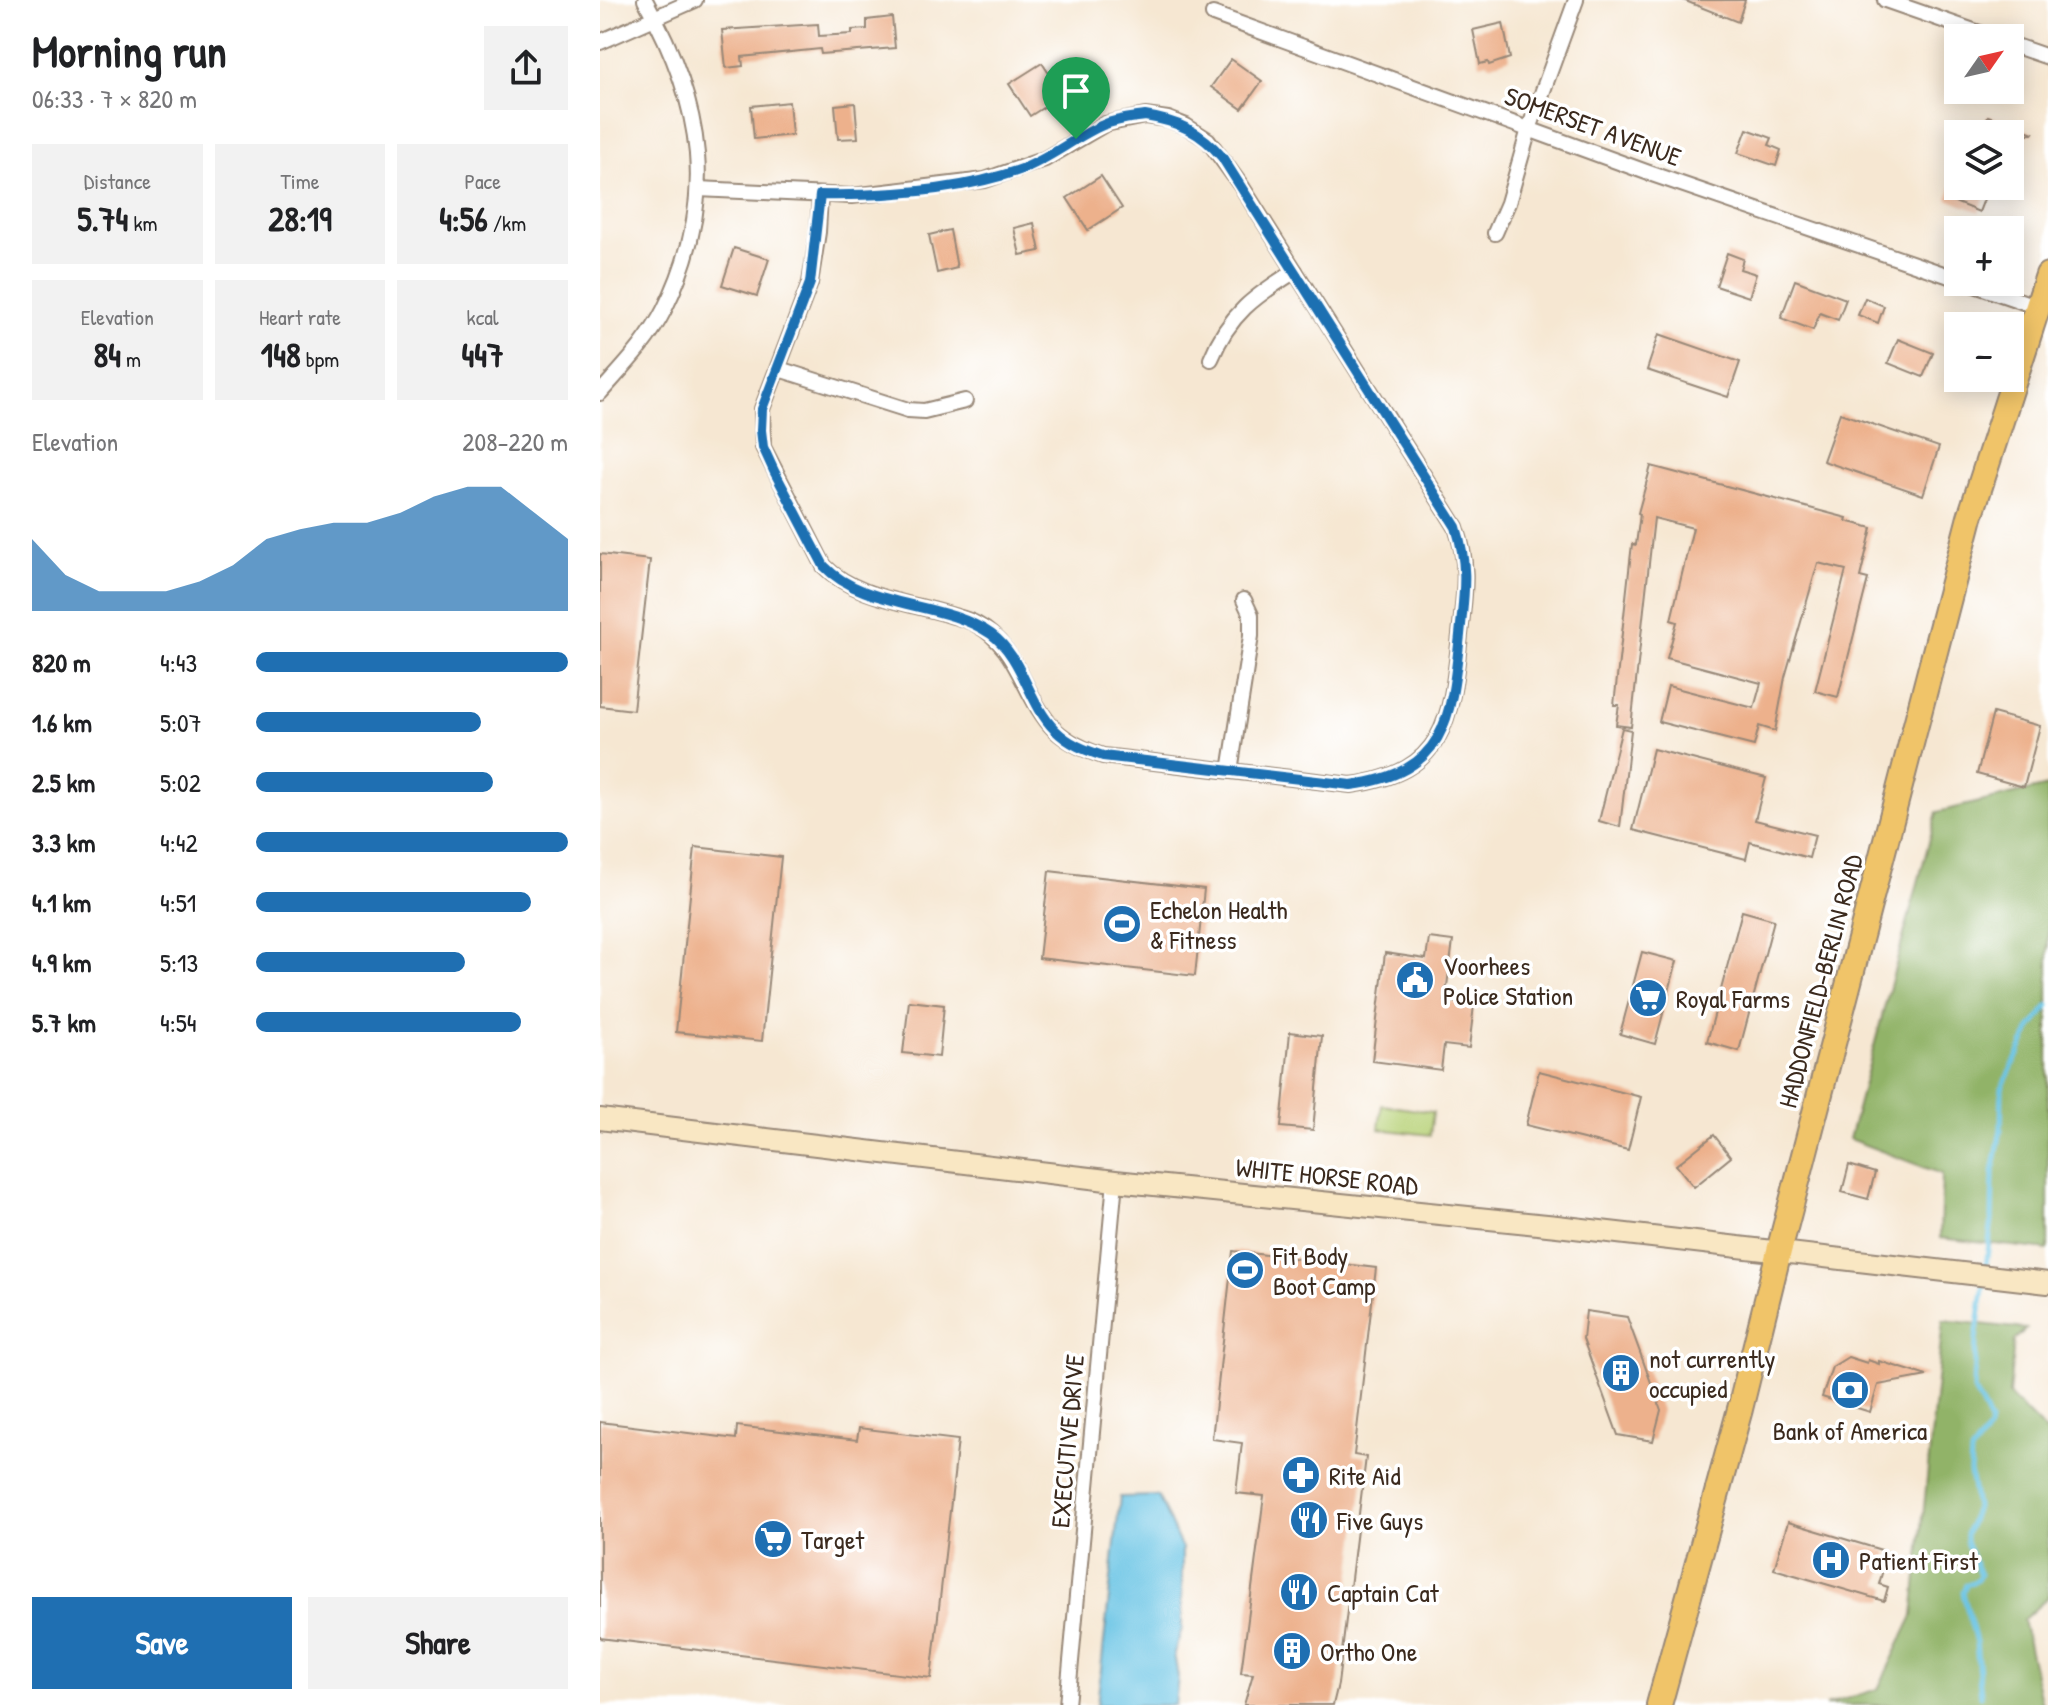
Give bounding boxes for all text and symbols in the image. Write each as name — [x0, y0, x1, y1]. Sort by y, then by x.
text: Morning run — [32, 21, 227, 81]
north arrow — [1944, 24, 2024, 104]
map controls — [1944, 24, 2024, 392]
button: share — [484, 26, 568, 110]
pin — [1042, 57, 1110, 139]
icon: arrive — [1054, 69, 1098, 113]
street label: SOMERSET AVENUE — [1500, 78, 1686, 174]
text: 06:33 · 7 × 820 m — [32, 81, 197, 116]
button: layers — [1944, 120, 2024, 200]
text: Distance — [84, 166, 151, 196]
text: Time — [281, 166, 319, 196]
text: Pace — [464, 166, 501, 196]
text: 5.74 — [77, 196, 128, 242]
text: 28:19 — [268, 196, 332, 242]
text: 4:56 — [439, 196, 488, 242]
text: km — [128, 208, 158, 238]
text: /km — [488, 208, 526, 238]
button: + — [1944, 216, 2024, 296]
text: Elevation — [81, 302, 154, 332]
text: Heart rate — [259, 302, 341, 332]
text: kcal — [467, 302, 499, 332]
button: − — [1944, 312, 2024, 392]
text: 84 — [94, 332, 121, 378]
text: 148 — [261, 332, 301, 378]
text: 447 — [461, 332, 504, 378]
text: m — [121, 344, 141, 374]
text: bpm — [301, 344, 339, 374]
text: Elevation — [32, 424, 118, 459]
text: 208–220 m — [462, 424, 568, 459]
text: 820 m — [32, 645, 91, 680]
text: 4:43 — [160, 645, 197, 680]
text: 1.6 km — [32, 705, 92, 740]
text: 5:07 — [160, 705, 202, 740]
text: 2.5 km — [32, 765, 95, 800]
text: 5:02 — [160, 765, 201, 800]
text: 3.3 km — [32, 825, 95, 860]
text: 4:42 — [160, 825, 198, 860]
street label: HADDONFIELD-BERLIN ROAD — [1769, 850, 1871, 1112]
text: 4.1 km — [32, 885, 91, 920]
text: 4:51 — [160, 885, 196, 920]
place label: Echelon Health & Fitness — [1150, 892, 1288, 957]
sports icon: Echelon Health & Fitness — [1101, 903, 1143, 945]
text: 4.9 km — [32, 945, 91, 980]
text: 5:13 — [160, 945, 198, 980]
place label: Voorhees Police Station — [1443, 948, 1573, 1013]
public building icon: Voorhees Police Station — [1394, 959, 1436, 1001]
supermarket icon: Royal Farms — [1627, 977, 1669, 1019]
place label: Royal Farms — [1676, 981, 1790, 1016]
text: 5.7 km — [32, 1005, 96, 1040]
text: 4:54 — [160, 1005, 197, 1040]
street label: WHITE HORSE ROAD — [1234, 1149, 1421, 1203]
place label: Fit Body Boot Camp — [1272, 1238, 1375, 1303]
sports icon: Fit Body Boot Camp — [1224, 1249, 1266, 1291]
place label: not currently occupied — [1649, 1341, 1776, 1406]
street label: EXECUTIVE DRIVE — [1042, 1352, 1092, 1529]
building icon: not currently occupied — [1600, 1352, 1642, 1394]
bank icon: Bank of America — [1829, 1369, 1871, 1411]
place label: Bank of America — [1773, 1413, 1927, 1448]
pharmacy icon: Rite Aid — [1280, 1454, 1322, 1496]
place label: Rite Aid — [1329, 1458, 1401, 1493]
restaurant icon: Five Guys — [1288, 1499, 1330, 1541]
place label: Five Guys — [1336, 1503, 1423, 1538]
supermarket icon: Target — [752, 1518, 794, 1560]
place label: Target — [801, 1522, 865, 1557]
hospital icon: Patient First — [1810, 1539, 1852, 1581]
place label: Patient First — [1859, 1543, 1979, 1578]
restaurant icon: Captain Cat — [1278, 1571, 1320, 1613]
place label: Captain Cat — [1327, 1575, 1440, 1610]
button: Save — [32, 1597, 292, 1689]
button: Share — [308, 1597, 568, 1689]
building icon: Ortho One — [1271, 1630, 1313, 1672]
place label: Ortho One — [1320, 1634, 1417, 1669]

